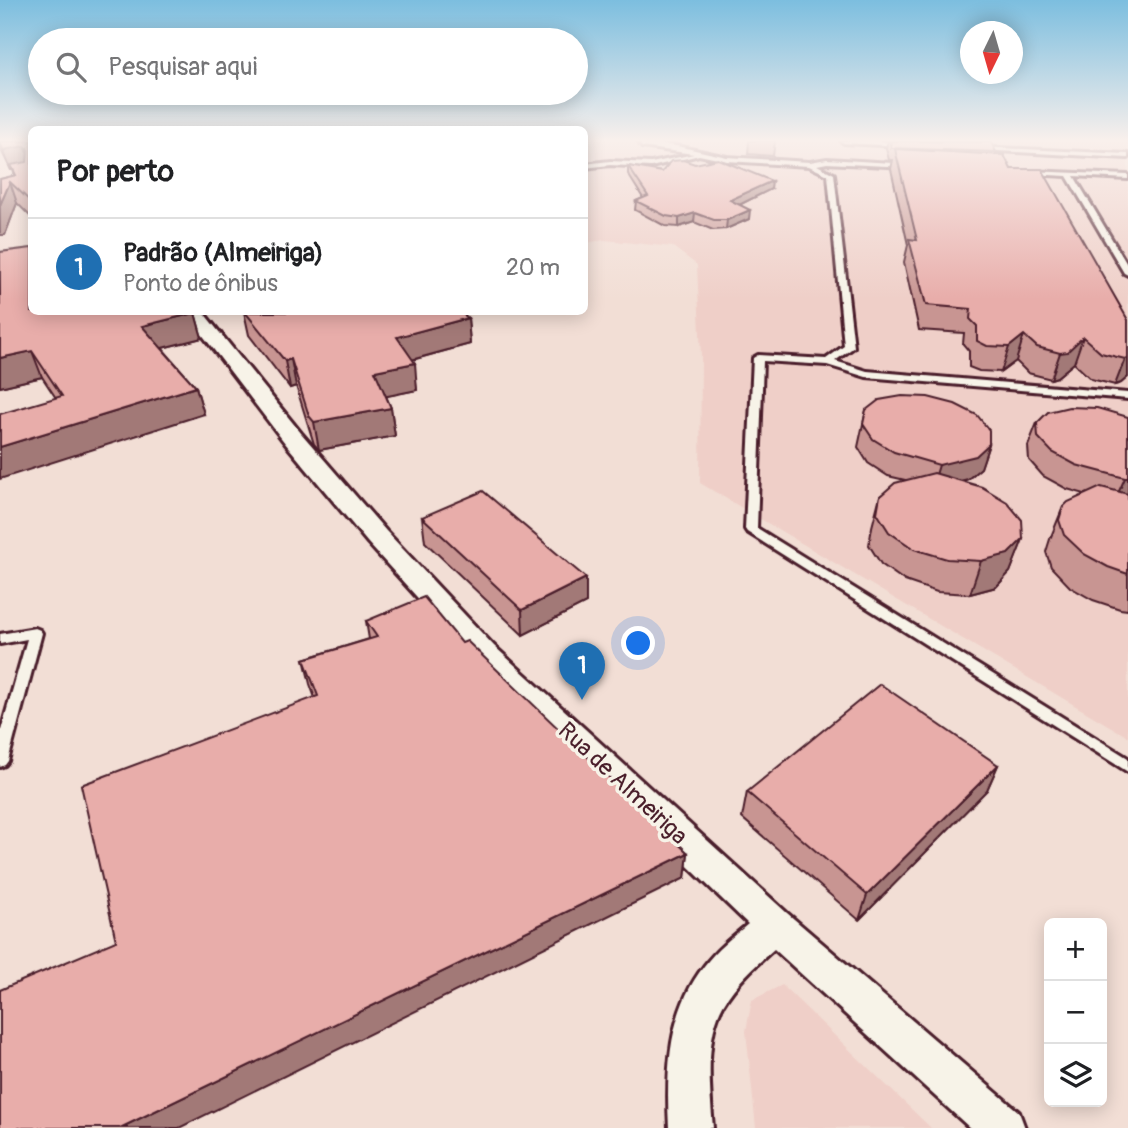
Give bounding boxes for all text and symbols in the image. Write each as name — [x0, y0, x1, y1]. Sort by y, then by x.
north arrow — [960, 21, 1023, 84]
search box — [28, 28, 588, 105]
icon: search — [52, 48, 90, 86]
text: Pesquisar aqui — [108, 51, 257, 83]
text: Por perto — [56, 153, 174, 190]
text: Padrão (Almeiriga) — [123, 237, 324, 269]
text: 1 — [75, 253, 84, 282]
text: 20 m — [506, 253, 560, 282]
text: Ponto de ônibus — [123, 269, 278, 298]
your location — [621, 626, 655, 660]
pin: 1 — [559, 642, 605, 700]
street label: Rua de Almeiriga — [552, 716, 693, 851]
map controls — [1044, 918, 1107, 1107]
button: + — [1044, 918, 1107, 981]
button: − — [1044, 981, 1107, 1044]
button: layers — [1044, 1044, 1107, 1107]

